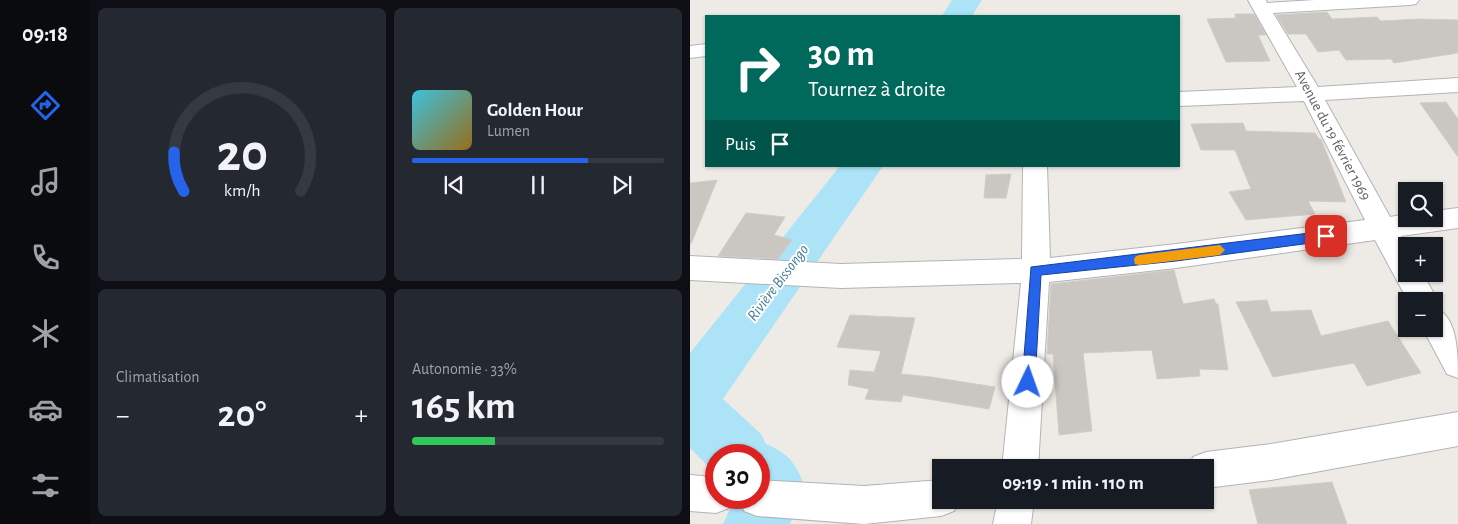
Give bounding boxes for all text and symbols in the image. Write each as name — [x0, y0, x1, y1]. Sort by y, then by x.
text: 09:18 — [22, 23, 68, 45]
icon: right — [725, 35, 790, 100]
text: 30 m — [808, 37, 875, 72]
street label: Avenue du 19 février 1969 — [1292, 68, 1373, 203]
text: Tournez à droite — [808, 78, 946, 100]
icon: directions — [28, 88, 63, 123]
text: Golden Hour — [487, 101, 583, 120]
text: Lumen — [487, 123, 530, 139]
text: 20 — [216, 128, 268, 180]
icon: arrive — [766, 130, 794, 158]
text: Puis — [725, 135, 756, 154]
icon: music — [28, 164, 63, 199]
icon: previous — [440, 171, 468, 199]
icon: pause — [524, 171, 552, 199]
icon: next — [608, 171, 636, 199]
text: km/h — [224, 182, 260, 200]
map controls — [1398, 182, 1443, 337]
button: search — [1398, 182, 1443, 227]
pin — [1305, 215, 1347, 257]
icon: arrive — [1312, 222, 1340, 250]
button: + — [1398, 237, 1443, 282]
icon: phone — [28, 240, 63, 275]
water label: Rivière Bissongo — [744, 241, 812, 324]
button: − — [1398, 292, 1443, 337]
icon: climate — [28, 316, 63, 351]
position arrow — [1001, 355, 1053, 407]
text: Autonomie · 33% — [412, 361, 517, 377]
text: Climatisation — [116, 369, 200, 385]
text: 165 km — [412, 388, 516, 426]
icon: car — [28, 392, 63, 427]
text: 20° — [218, 396, 266, 434]
text: − — [116, 402, 129, 430]
text: + — [355, 402, 368, 430]
speed limit sign: 30 — [705, 444, 770, 509]
icon: filters — [28, 468, 63, 503]
text: 09:19 · 1 min · 110 m — [1002, 474, 1144, 493]

